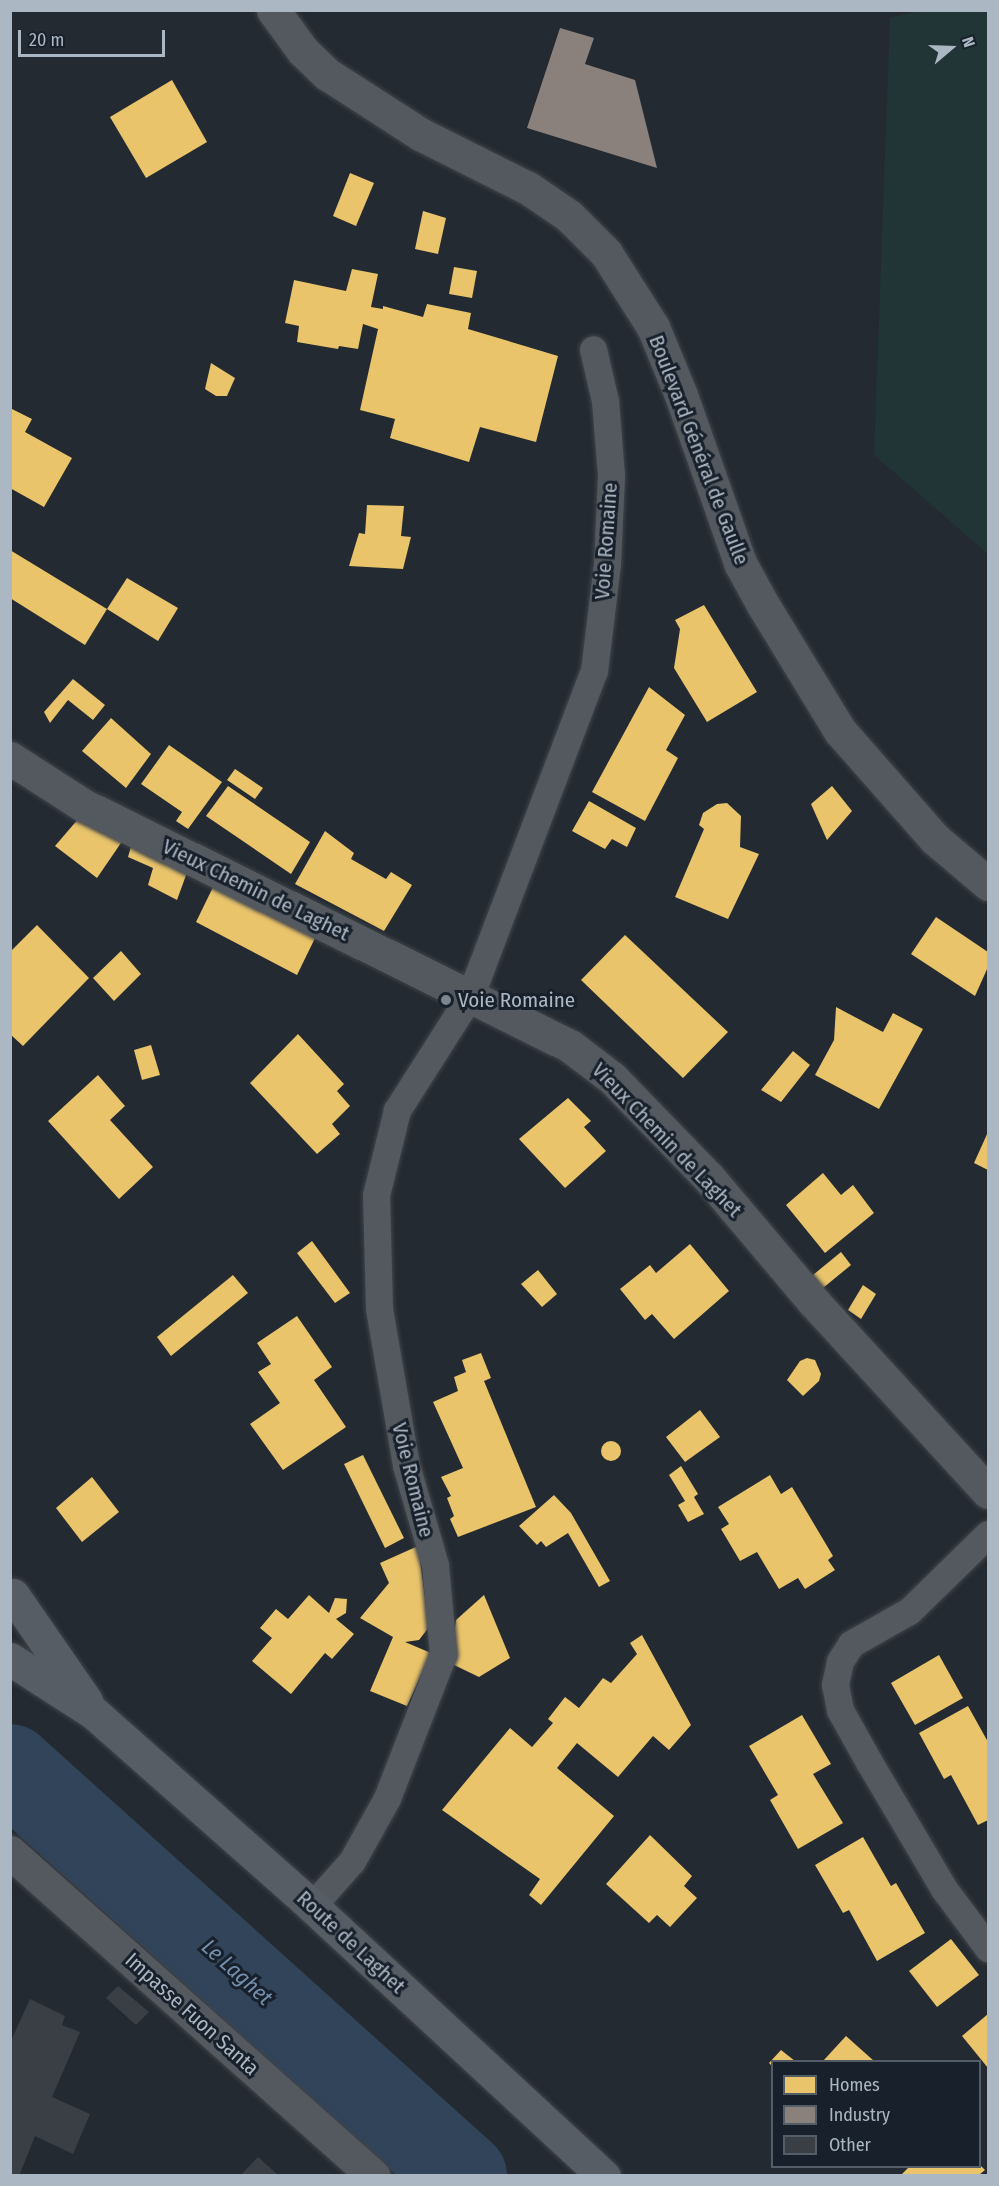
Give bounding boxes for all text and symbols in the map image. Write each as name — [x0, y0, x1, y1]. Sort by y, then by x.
scale bar — [21, 18, 168, 56]
north arrow — [921, 18, 981, 78]
text: 20 m — [29, 29, 64, 51]
text: N — [958, 34, 979, 50]
street label: Boulevard Général de Gaulle — [644, 332, 754, 568]
street label: Voie Romaine — [589, 482, 623, 600]
street label: Vieux Chemin de Laghet — [158, 834, 354, 946]
place label: Voie Romaine — [458, 987, 575, 1013]
marker: Voie Romaine — [439, 993, 453, 1007]
street label: Vieux Chemin de Laghet — [587, 1058, 747, 1222]
street label: Voie Romaine — [387, 1420, 439, 1540]
street label: Route de Laghet — [292, 1885, 410, 1999]
water label: Le Laghet — [196, 1933, 278, 2011]
street label: Impasse Fuon Santa — [120, 1947, 264, 2081]
legend — [771, 2060, 981, 2168]
text: Homes — [829, 2074, 880, 2096]
text: Industry — [829, 2104, 890, 2126]
text: Other — [829, 2134, 871, 2156]

